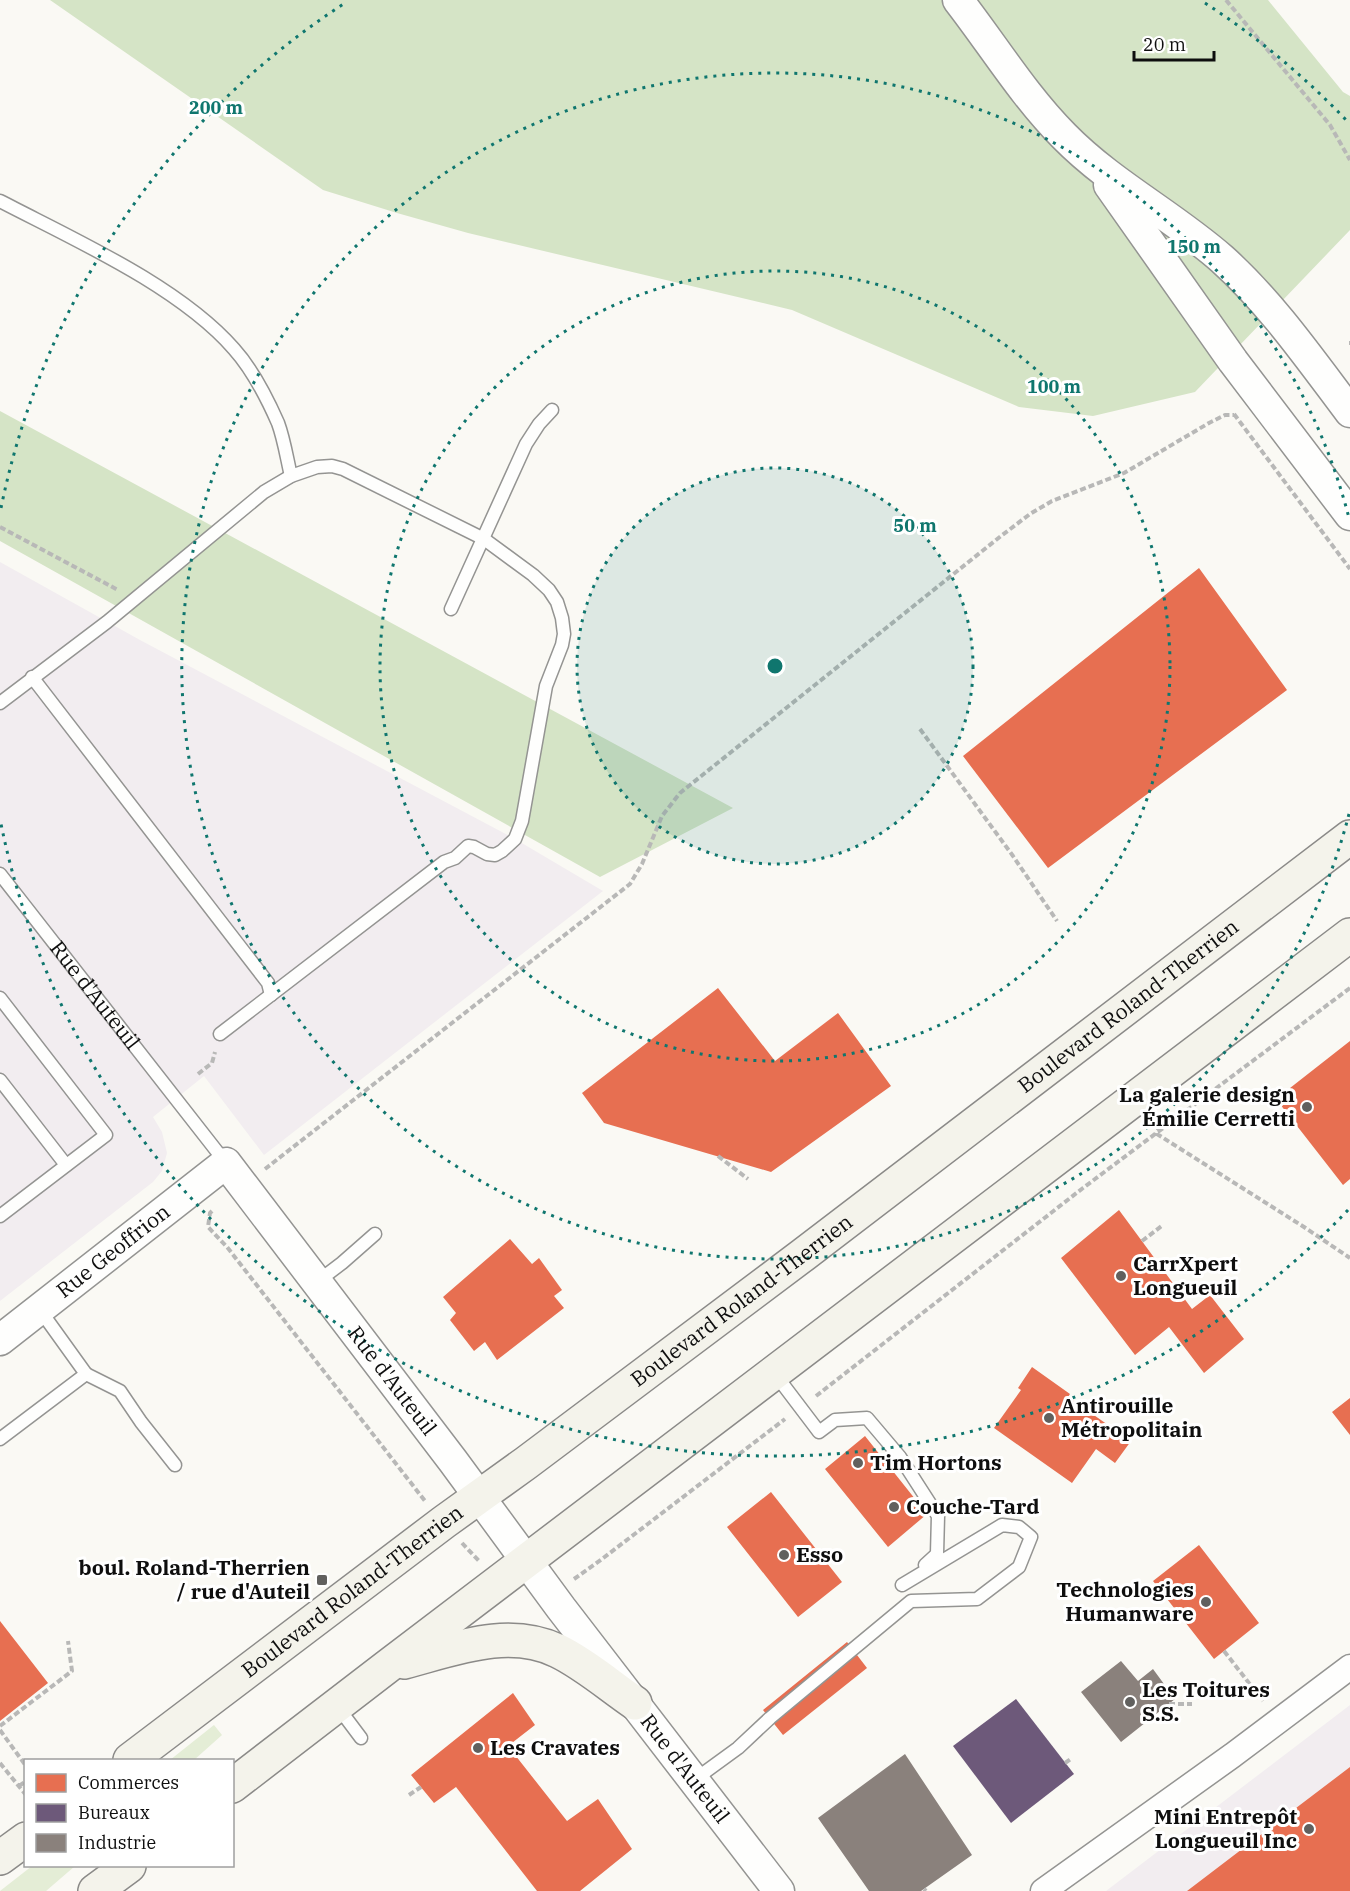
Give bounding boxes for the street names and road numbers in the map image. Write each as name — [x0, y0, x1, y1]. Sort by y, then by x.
street label: Boulevard Roland-Therrien — [1012, 912, 1244, 1099]
street label: Rue d'Auteuil — [44, 935, 147, 1055]
street label: Rue Geoffrion — [50, 1197, 175, 1304]
street label: Boulevard Roland-Therrien — [625, 1207, 858, 1393]
street label: Rue d'Auteuil — [342, 1320, 444, 1441]
street label: Boulevard Roland-Therrien — [235, 1498, 468, 1684]
street label: Rue d'Auteuil — [635, 1708, 737, 1828]

